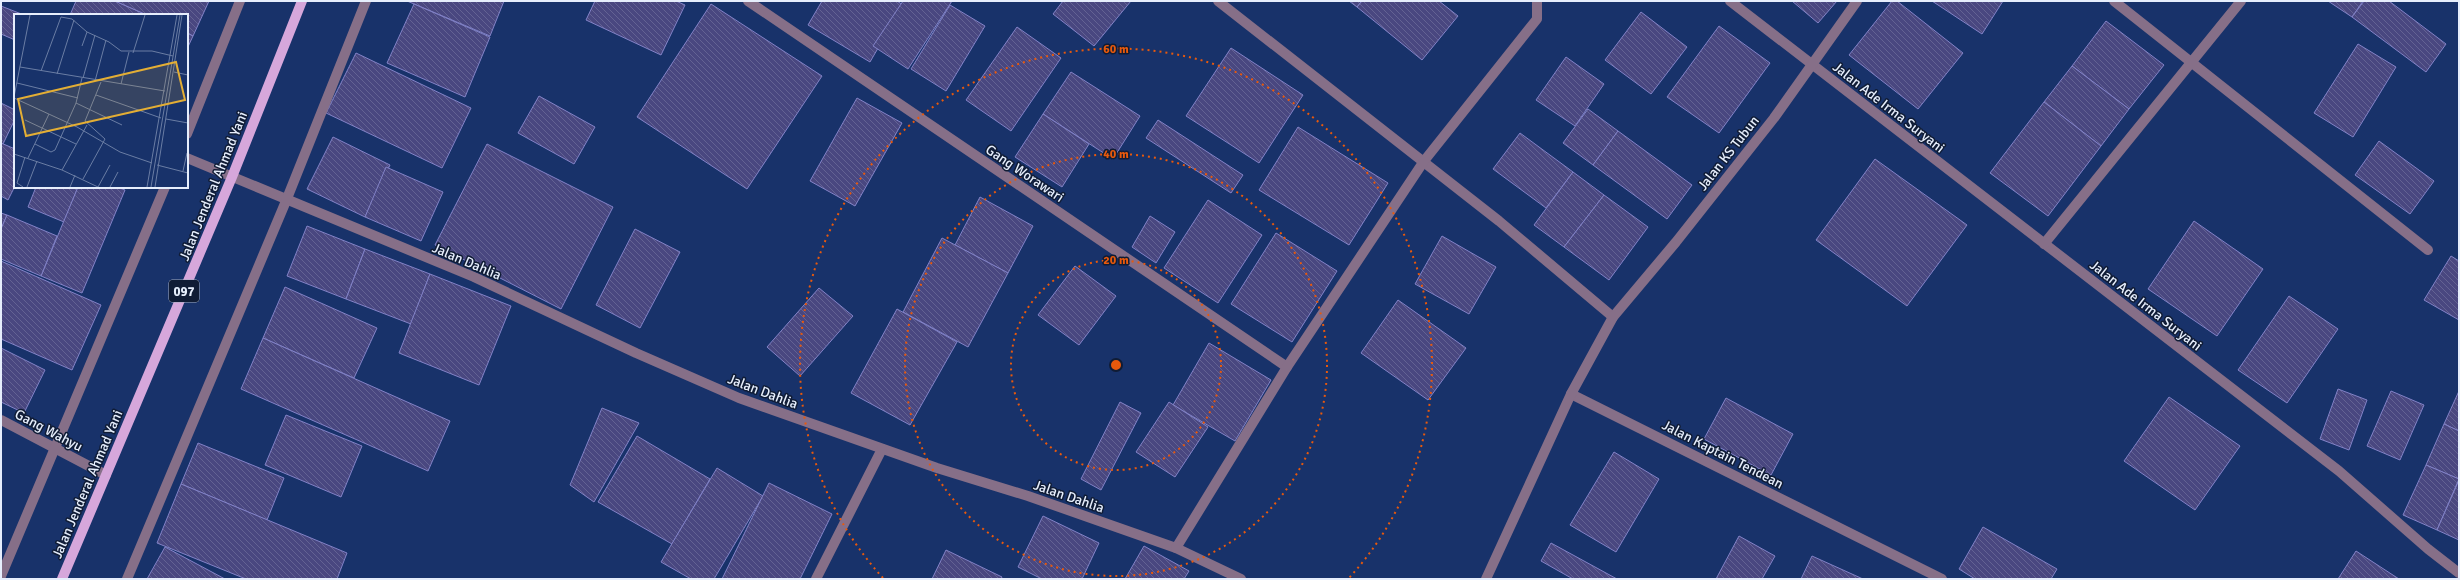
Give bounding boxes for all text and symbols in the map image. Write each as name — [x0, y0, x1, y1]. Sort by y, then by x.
inset map — [14, 14, 188, 188]
text: 60 m — [1103, 42, 1129, 57]
street label: Jalan Ade Irma Suryani — [1829, 58, 1948, 156]
street label: Jalan Jenderal Ahmad Yani — [176, 109, 251, 263]
street label: Jalan KS Tubun — [1694, 113, 1763, 194]
street label: Gang Worawari — [982, 141, 1067, 206]
text: 40 m — [1103, 147, 1129, 162]
street label: Jalan Dahlia — [430, 239, 504, 284]
text: 20 m — [1103, 253, 1129, 268]
street label: Jalan Ade Irma Suryani — [2086, 256, 2205, 354]
road number: 097 — [169, 280, 199, 302]
centre of rings — [1109, 358, 1123, 372]
street label: Jalan Dahlia — [725, 370, 800, 413]
street label: Gang Wahyu — [12, 405, 86, 455]
street label: Jalan Jenderal Ahmad Yani — [48, 407, 126, 561]
street label: Jalan Kaptain Tendean — [1659, 416, 1786, 492]
street label: Jalan Dahlia — [1031, 476, 1106, 516]

